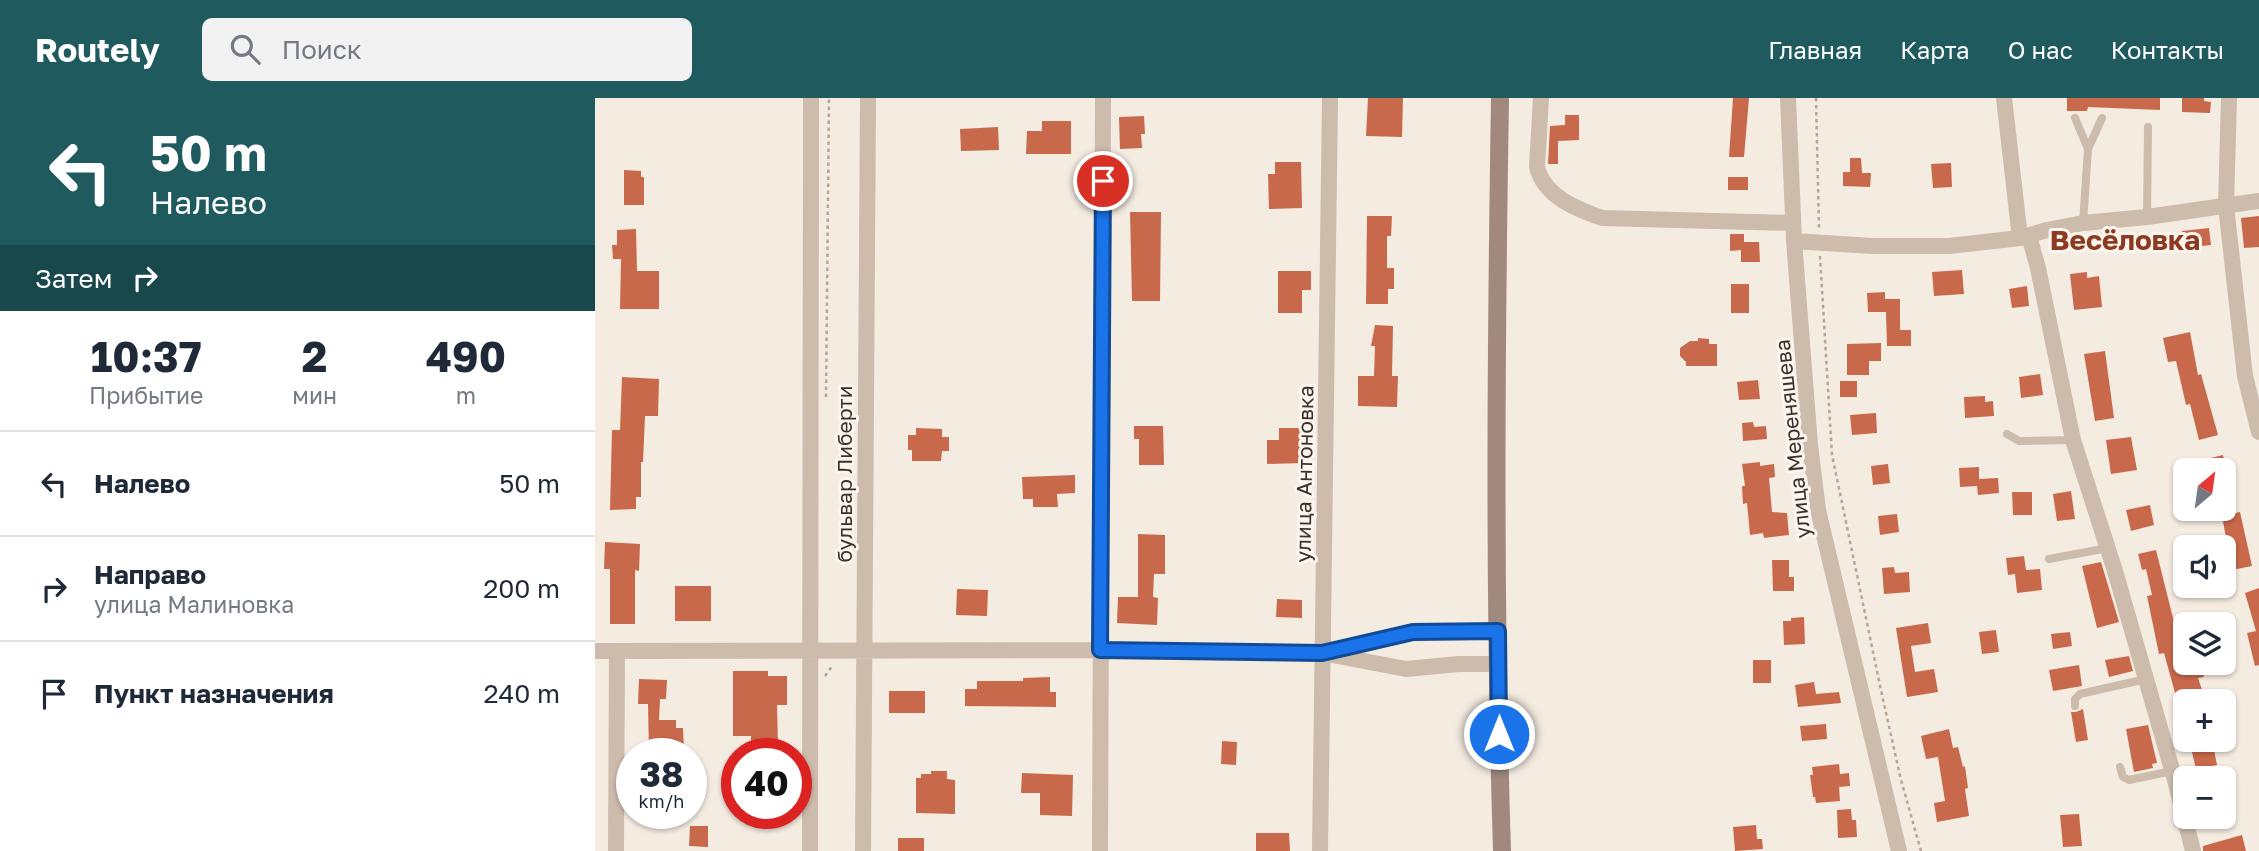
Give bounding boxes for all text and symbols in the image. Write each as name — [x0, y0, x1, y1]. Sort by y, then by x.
search box — [202, 18, 692, 81]
text: Routely — [35, 30, 160, 69]
icon: search — [226, 30, 264, 68]
text: Поиск — [282, 34, 362, 65]
text: Главная — [1768, 35, 1862, 64]
text: Карта — [1900, 35, 1970, 64]
text: О нас — [2008, 35, 2073, 64]
text: Контакты — [2111, 35, 2224, 64]
text: 50 m — [150, 123, 267, 182]
icon: left — [35, 126, 126, 217]
pin — [1073, 151, 1133, 211]
icon: arrive — [1084, 162, 1122, 200]
text: Налево — [150, 183, 267, 221]
district label: Весёловка — [2050, 223, 2200, 256]
icon: right — [126, 259, 164, 297]
text: Затем — [35, 263, 112, 294]
text: 10:37 — [91, 331, 202, 381]
text: 2 — [302, 331, 327, 381]
text: 490 — [426, 331, 506, 381]
street label: улица Мереняшева — [1769, 338, 1815, 540]
text: Прибытие — [89, 381, 203, 409]
text: мин — [292, 381, 337, 409]
text: m — [456, 381, 476, 409]
street label: улица Антоновка — [1289, 385, 1319, 563]
street label: бульвар Либерти — [831, 386, 857, 562]
north arrow — [2173, 458, 2237, 522]
map controls — [2173, 458, 2236, 829]
icon: left — [35, 465, 73, 503]
text: Налево — [94, 468, 190, 499]
text: 50 m — [499, 468, 560, 499]
button: sound — [2173, 535, 2236, 598]
text: Направо — [94, 559, 206, 590]
icon: right — [35, 570, 73, 608]
text: 200 m — [483, 573, 560, 604]
text: улица Малиновка — [94, 590, 294, 618]
button: layers — [2173, 612, 2236, 675]
icon: arrive — [35, 675, 73, 713]
text: Пункт назначения — [94, 678, 334, 709]
text: 240 m — [483, 678, 560, 709]
button: + — [2173, 689, 2236, 752]
position arrow — [1462, 697, 1536, 771]
speed limit sign: 40 — [721, 738, 812, 829]
text: 38 — [640, 753, 683, 795]
button: − — [2173, 766, 2236, 829]
text: km/h — [639, 790, 684, 812]

